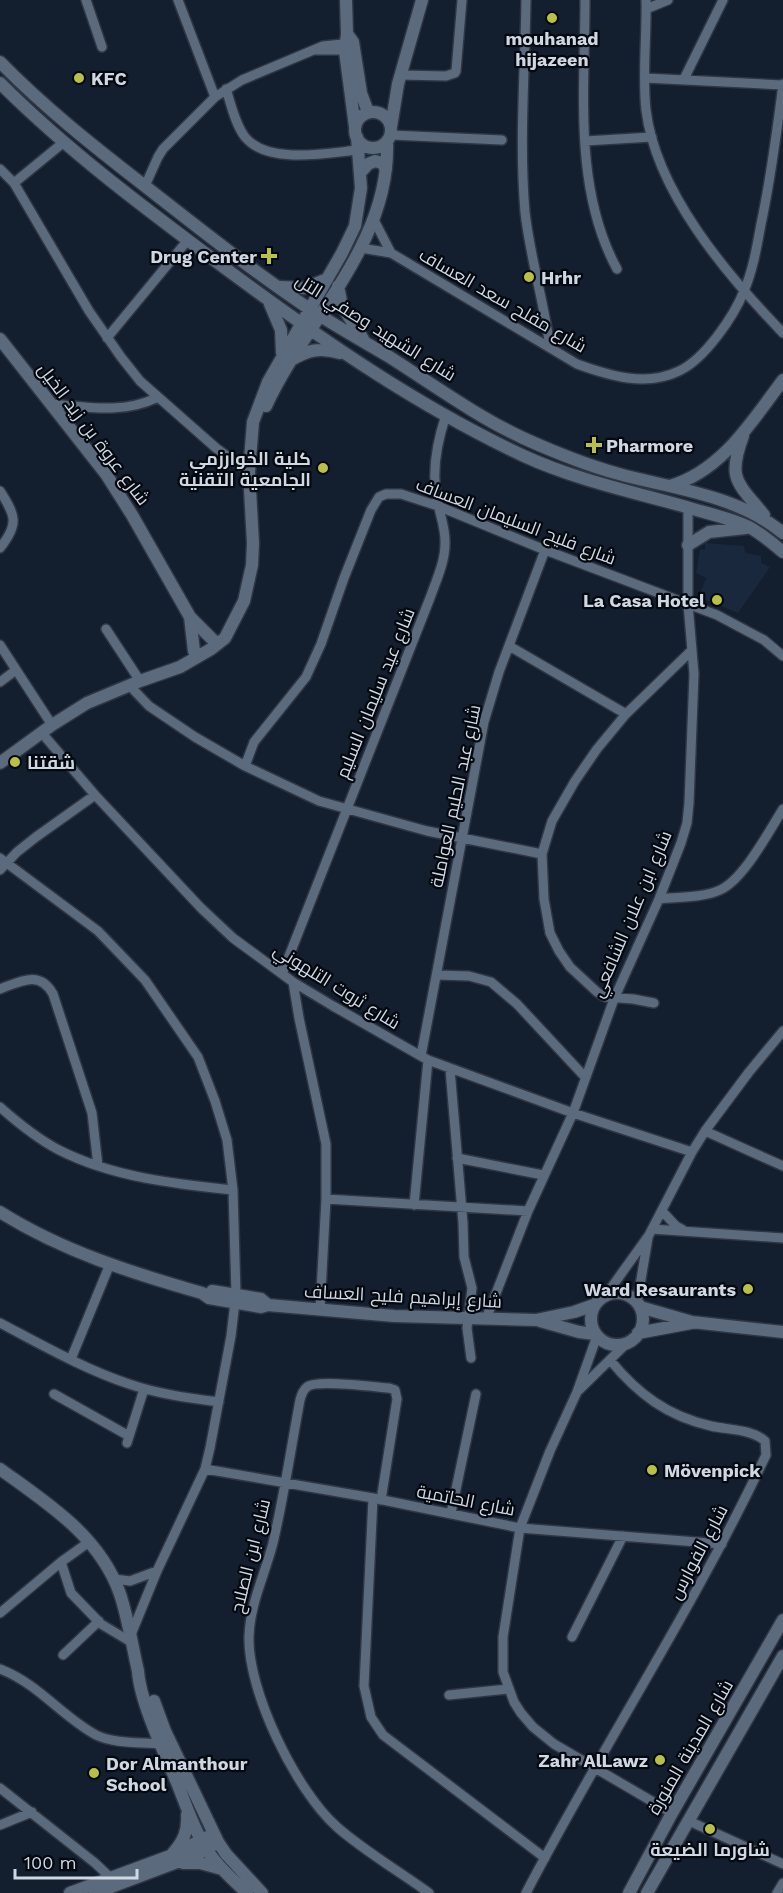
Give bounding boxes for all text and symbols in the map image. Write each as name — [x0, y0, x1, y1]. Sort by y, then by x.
marker: mouhanad hijazeen — [545, 11, 559, 25]
place label: mouhanad hijazeen — [505, 28, 599, 70]
place label: KFC — [91, 68, 127, 89]
marker: KFC — [72, 71, 86, 85]
street label: شارع مفلح سعد العساف — [415, 243, 590, 358]
place label: Drug Center — [150, 246, 257, 267]
marker: Drug Center — [262, 249, 276, 263]
place label: Hrhr — [541, 267, 581, 288]
street label: شارع الشهيد وصفي التل — [290, 269, 460, 388]
marker: Hrhr — [522, 270, 536, 284]
street label: شارع عروة بن زيد الخيل — [32, 359, 154, 510]
place label: Pharmore — [606, 435, 693, 456]
marker: Pharmore — [587, 438, 601, 452]
place label: كلية الخوارزمي الجامعية التقنية — [179, 448, 311, 490]
marker: كلية الخوارزمي الجامعية التقنية — [316, 461, 330, 475]
street label: شارع فليح السليمان العساف — [412, 473, 619, 571]
place label: La Casa Hotel — [583, 590, 705, 611]
marker: La Casa Hotel — [710, 593, 724, 607]
street label: شارع عيد سليمان السليم — [331, 605, 421, 782]
street label: شارع عبد الحليم العواملة — [425, 703, 487, 890]
place label: شقتنا — [27, 752, 75, 773]
marker: شقتنا — [8, 755, 22, 769]
street label: شارع ابن علان الشافعي — [586, 827, 679, 1002]
street label: شارع ثروت التلهوني — [268, 939, 404, 1037]
place label: Ward Resaurants — [584, 1279, 736, 1300]
street label: شارع إبراهيم فليح العساف — [303, 1280, 503, 1314]
marker: Ward Resaurants — [741, 1282, 755, 1296]
place label: Mövenpick — [664, 1460, 761, 1481]
marker: Mövenpick — [645, 1463, 659, 1477]
street label: شارع الحاتمية — [415, 1480, 517, 1522]
street label: شارع ابن الصلاح — [226, 1497, 276, 1616]
street label: شارع الفوارس — [664, 1501, 733, 1604]
street label: شارع المدينة المنورة — [643, 1676, 739, 1819]
place label: Zahr AlLawz — [538, 1750, 648, 1771]
place label: Dor Almanthour School — [106, 1753, 248, 1795]
marker: Zahr AlLawz — [653, 1753, 667, 1767]
marker: Dor Almanthour School — [87, 1766, 101, 1780]
marker: شاورما الضيعة — [703, 1822, 717, 1836]
place label: شاورما الضيعة — [650, 1839, 770, 1861]
scale bar — [15, 1842, 136, 1880]
text: 100 m — [24, 1852, 77, 1873]

